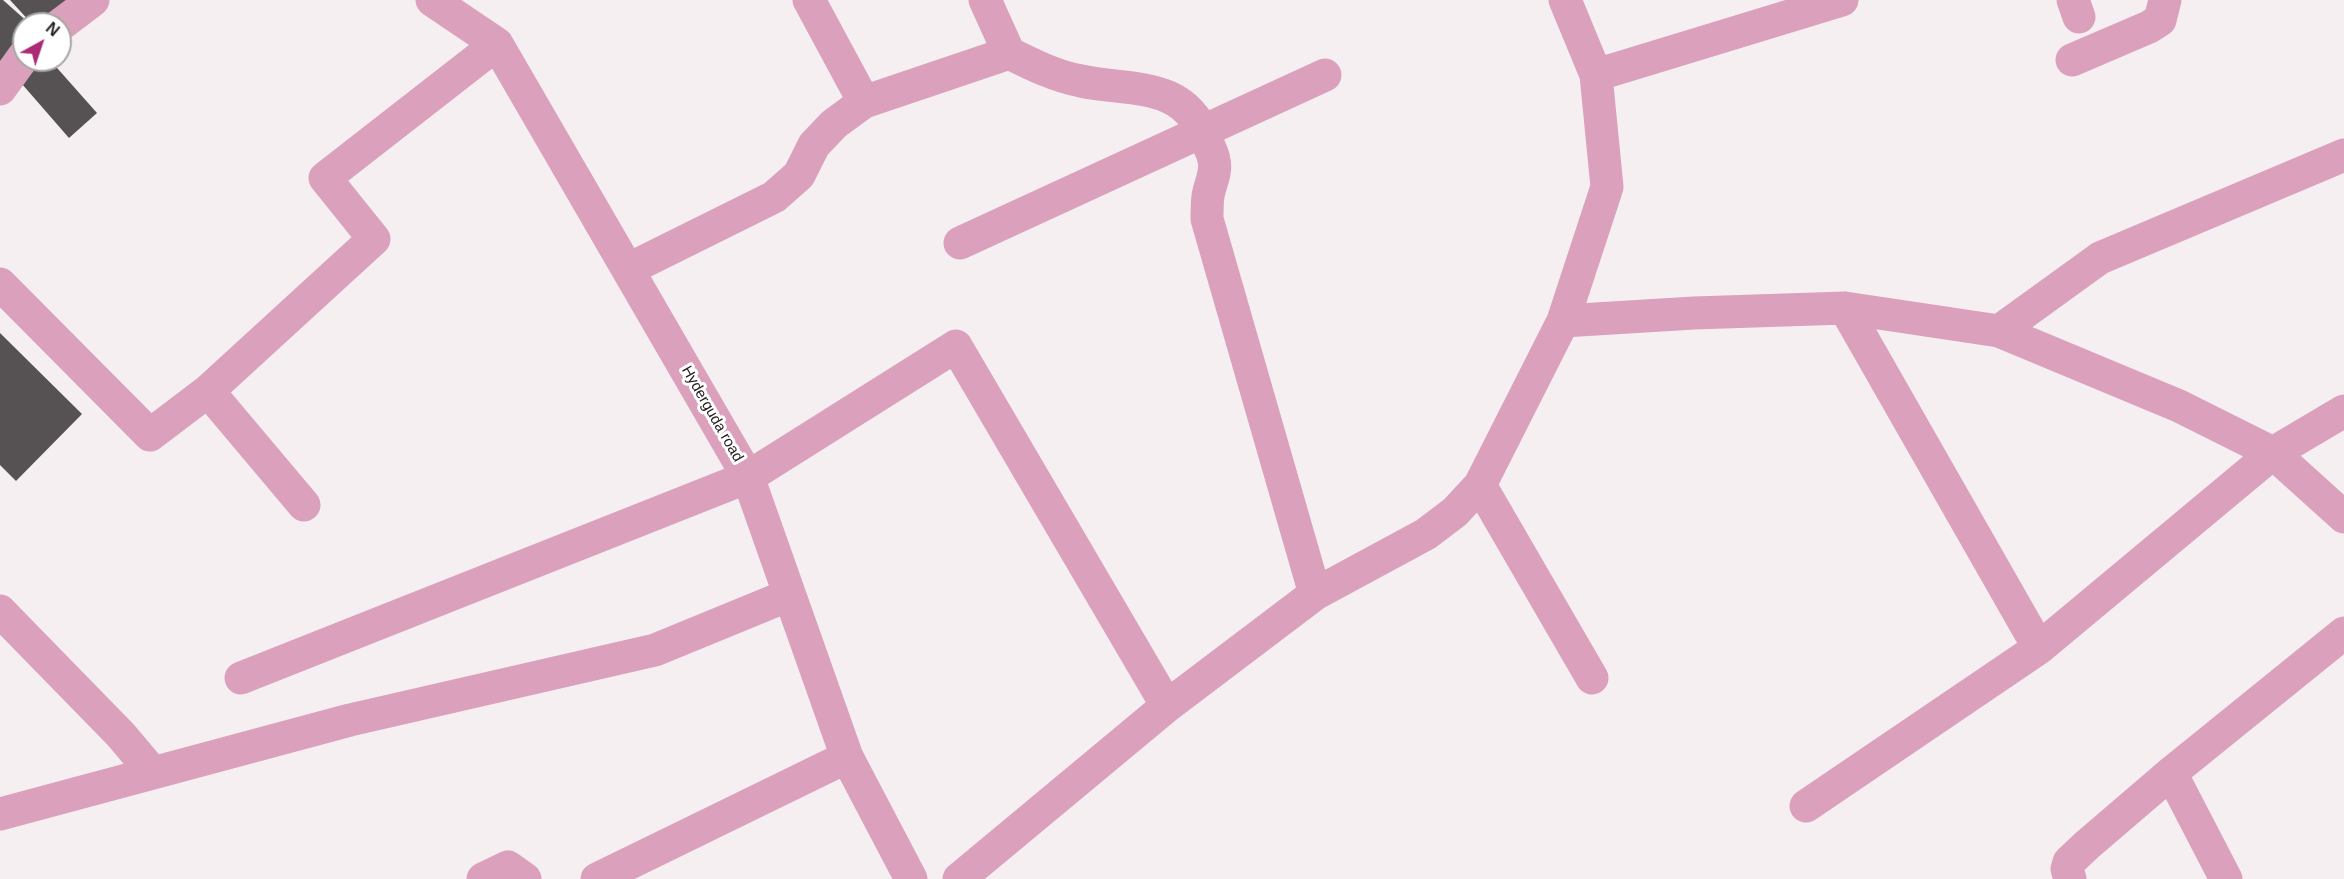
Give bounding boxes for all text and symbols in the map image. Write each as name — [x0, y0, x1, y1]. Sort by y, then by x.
north arrow — [12, 12, 72, 72]
text: N — [43, 19, 62, 40]
street label: Hyderguda road — [677, 363, 747, 465]

